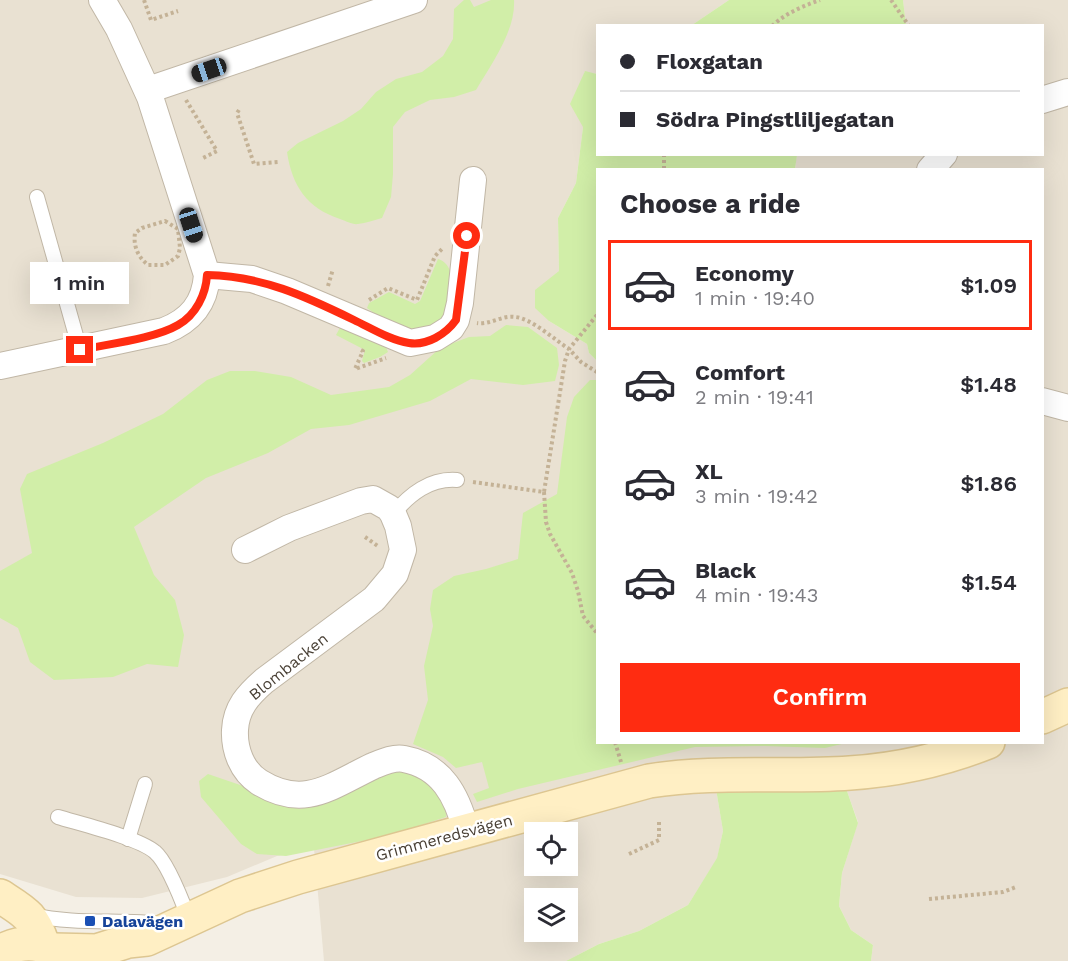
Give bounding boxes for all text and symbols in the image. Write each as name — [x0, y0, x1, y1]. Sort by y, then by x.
text: Floxgatan — [656, 49, 763, 74]
car — [189, 56, 229, 84]
text: Södra Pingstliljegatan — [656, 107, 894, 132]
text: Choose a ride — [620, 188, 800, 220]
car — [177, 205, 205, 245]
route start — [453, 222, 480, 249]
icon: car — [623, 258, 677, 312]
text: Economy — [695, 261, 794, 286]
callout: 1 min — [31, 263, 130, 305]
text: 1 min — [54, 271, 105, 295]
text: $1.09 — [960, 273, 1017, 298]
text: 1 min · 19:40 — [695, 286, 815, 310]
route end — [66, 336, 93, 363]
icon: car — [623, 357, 677, 411]
text: Comfort — [695, 360, 785, 385]
text: $1.48 — [960, 372, 1017, 397]
text: 2 min · 19:41 — [695, 385, 814, 409]
icon: car — [623, 456, 677, 510]
text: XL — [695, 459, 723, 484]
text: $1.86 — [961, 471, 1017, 496]
text: 3 min · 19:42 — [695, 484, 818, 508]
icon: car — [623, 555, 677, 609]
text: Black — [695, 558, 756, 583]
text: $1.54 — [961, 570, 1017, 595]
text: 4 min · 19:43 — [695, 583, 819, 607]
street label: Blombacken — [245, 629, 332, 704]
button: Confirm — [620, 663, 1020, 732]
street label: Grimmeredsvägen — [374, 810, 515, 865]
map controls — [524, 822, 578, 942]
button: locate — [524, 822, 578, 876]
button: layers — [524, 888, 578, 942]
place label: Dalavägen — [102, 912, 183, 931]
marker: Dalavägen — [83, 914, 97, 928]

